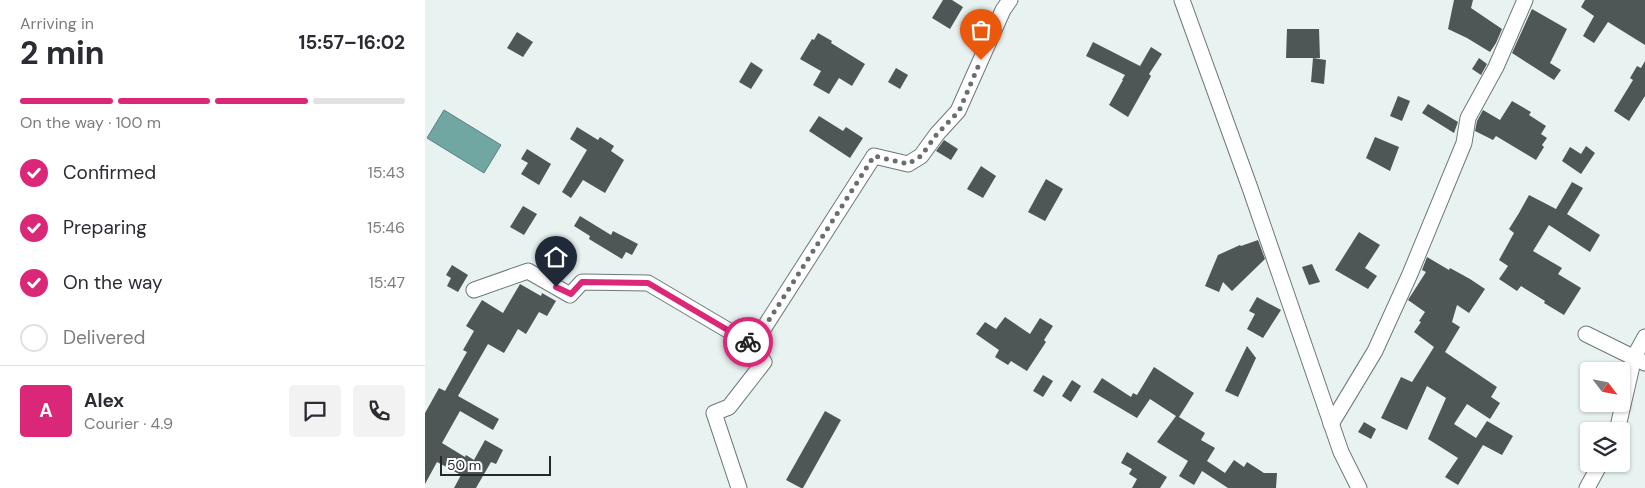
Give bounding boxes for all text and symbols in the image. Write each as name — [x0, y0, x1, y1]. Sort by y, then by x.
pin — [960, 9, 1002, 60]
text: Arriving in — [20, 13, 94, 34]
icon: bag — [967, 16, 995, 44]
text: 15:57–16:02 — [299, 30, 405, 55]
text: 2 min — [20, 32, 105, 74]
text: On the way · 100 m — [20, 112, 161, 133]
icon: check — [20, 159, 48, 187]
text: Confirmed — [63, 160, 156, 185]
text: 15:43 — [368, 162, 405, 183]
icon: check — [20, 214, 48, 242]
text: Preparing — [63, 215, 147, 240]
text: 15:46 — [367, 217, 405, 238]
pin — [535, 236, 577, 287]
icon: home — [542, 243, 570, 271]
icon: check — [20, 269, 48, 297]
text: On the way — [63, 270, 163, 295]
text: 15:47 — [369, 272, 405, 293]
courier — [723, 317, 773, 367]
text: Delivered — [63, 325, 145, 350]
icon: bike — [734, 328, 762, 356]
north arrow — [1580, 362, 1630, 412]
map controls — [1580, 362, 1630, 472]
button: chat — [289, 385, 341, 437]
button: phone — [353, 385, 405, 437]
text: Alex — [84, 388, 124, 413]
text: A — [39, 398, 53, 423]
text: Courier · 4.9 — [84, 413, 173, 434]
button: layers — [1580, 422, 1630, 472]
scale bar — [440, 453, 551, 476]
text: 50 m — [447, 456, 481, 474]

